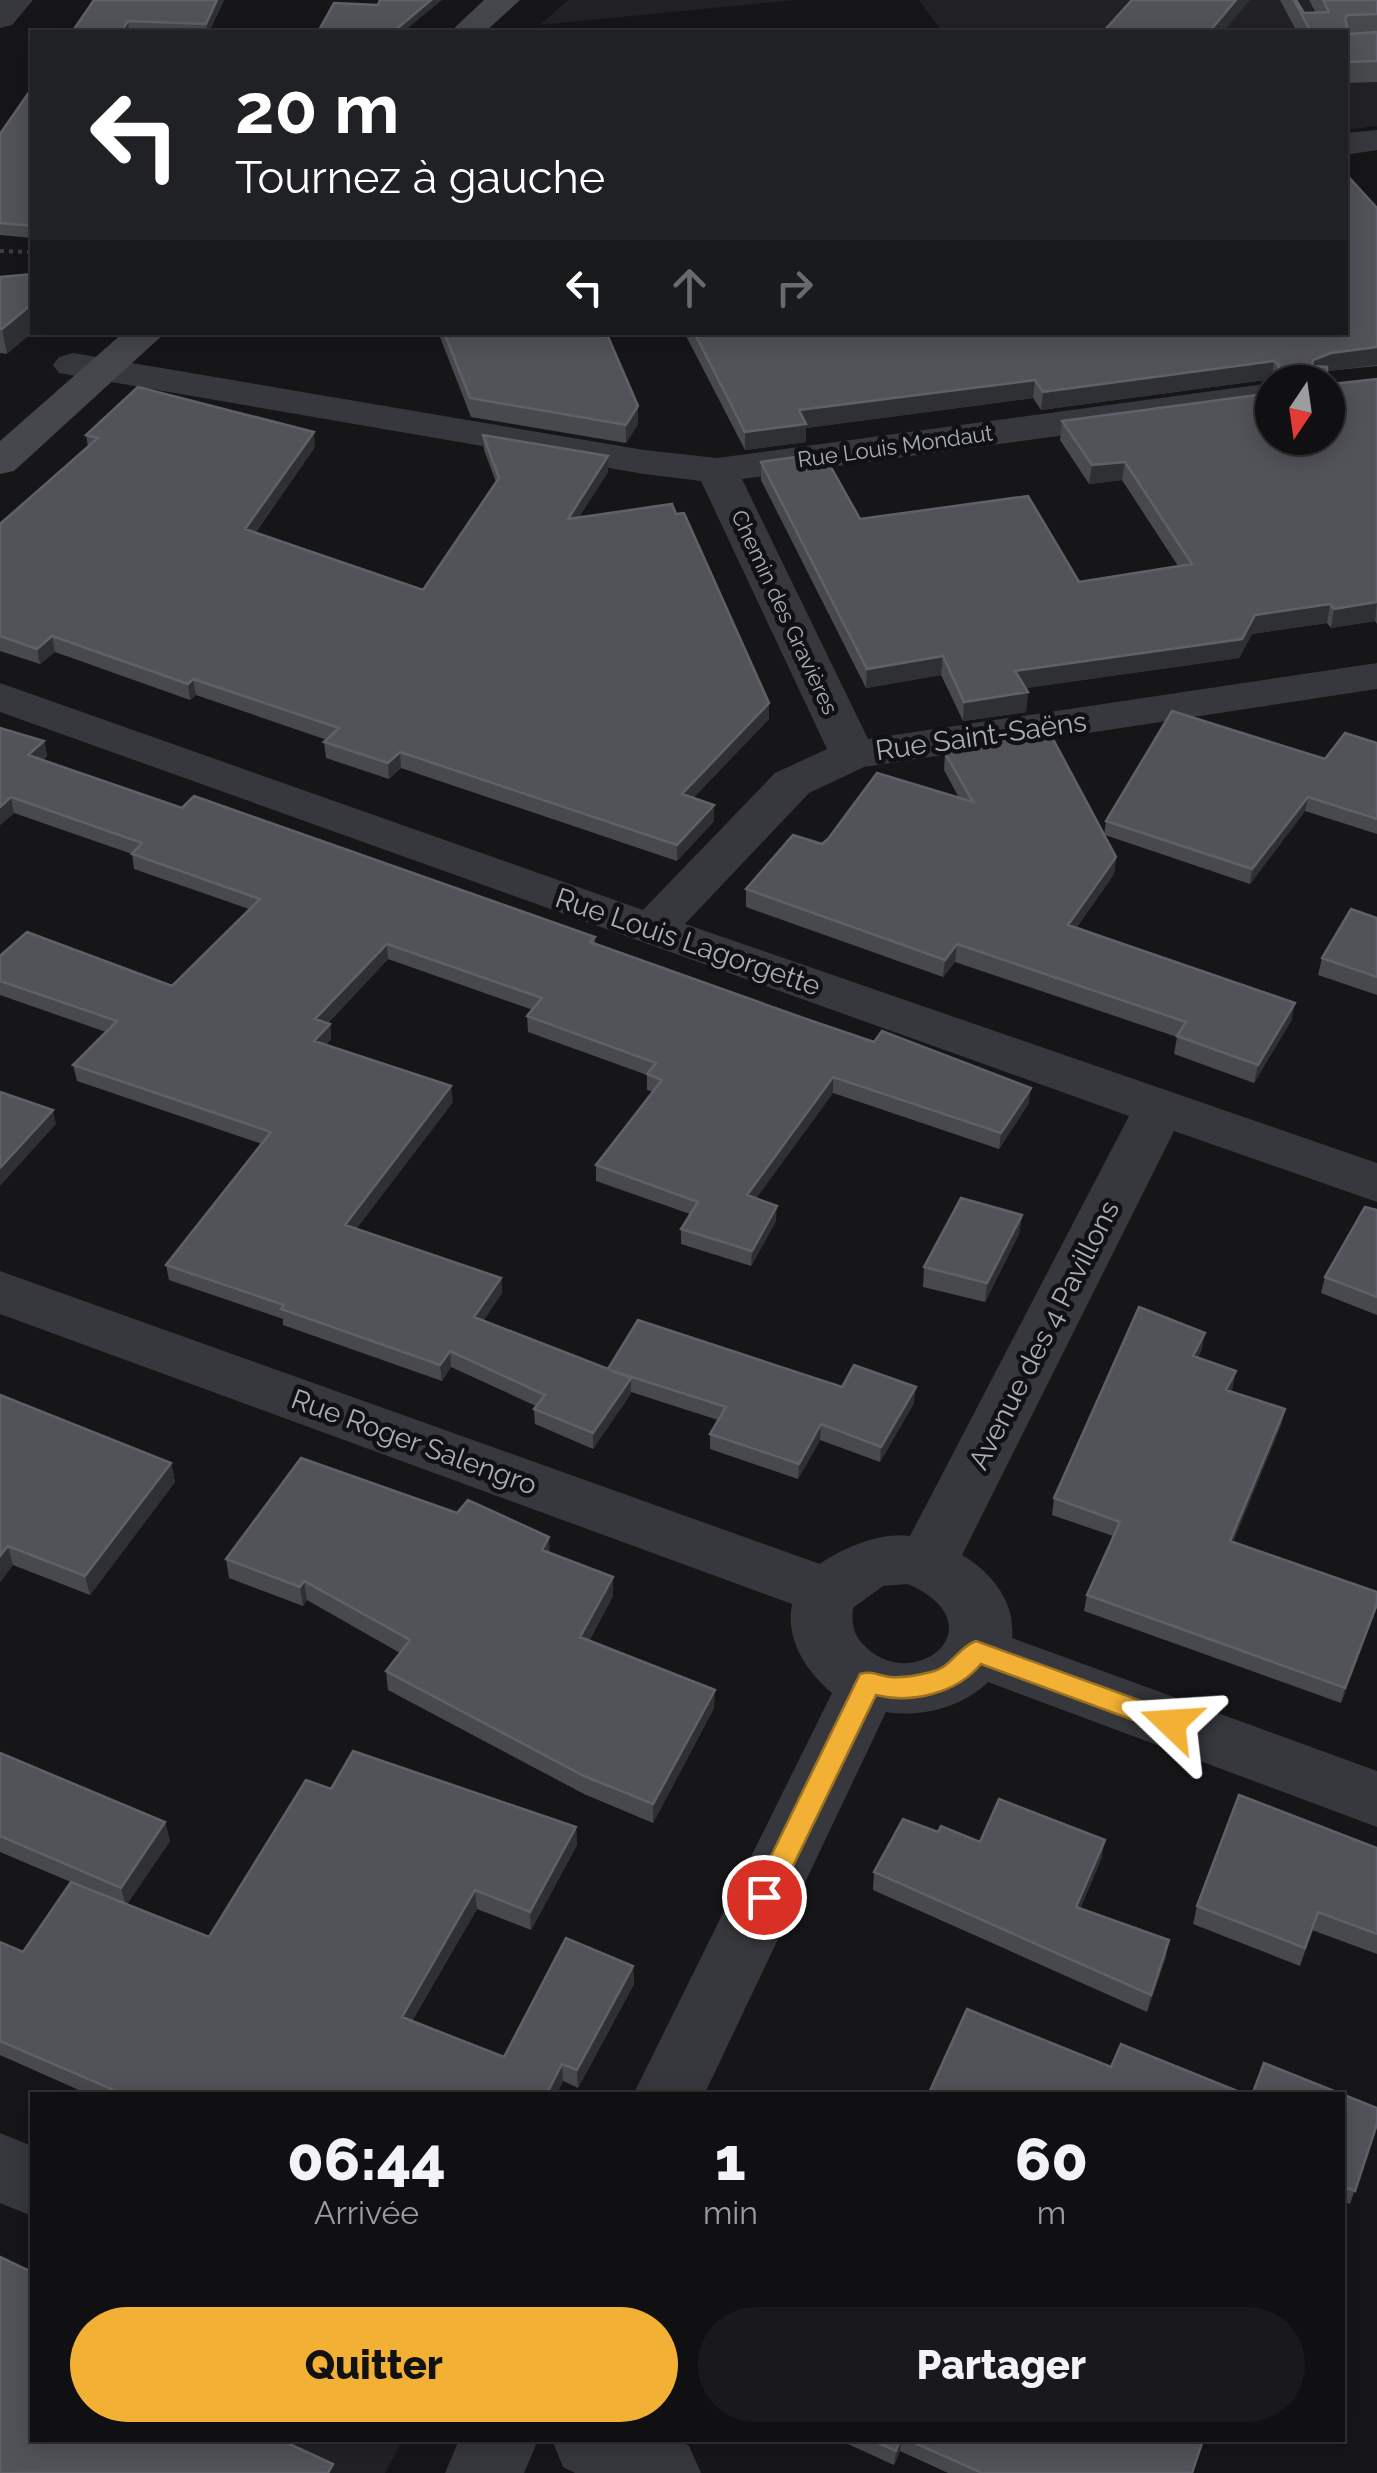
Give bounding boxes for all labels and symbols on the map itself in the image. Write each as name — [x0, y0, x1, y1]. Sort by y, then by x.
north arrow — [1255, 365, 1345, 455]
street label: Rue Louis Mondaut — [796, 419, 995, 473]
street label: Chemin des Gravières — [726, 506, 844, 718]
street label: Rue Saint-Saëns — [873, 705, 1089, 767]
street label: Rue Louis Lagorgette — [551, 881, 825, 1003]
street label: Avenue des 4 Pavillons — [962, 1195, 1126, 1475]
street label: Rue Roger Salengro — [287, 1382, 541, 1502]
position arrow — [1119, 1671, 1223, 1775]
pin — [722, 1855, 807, 1940]

